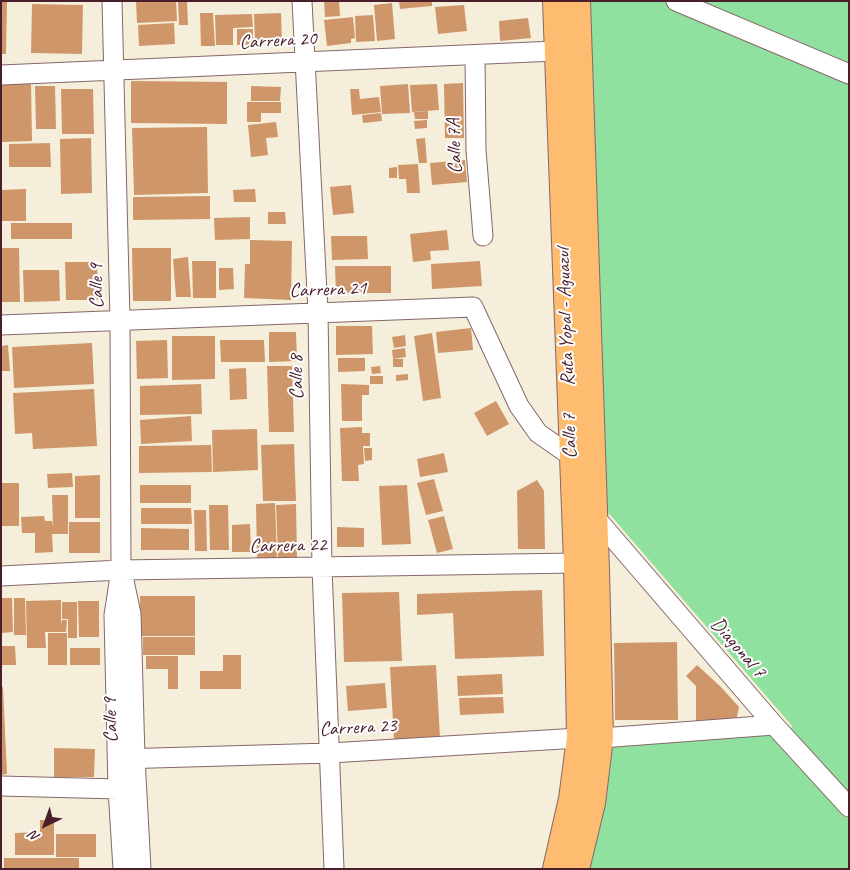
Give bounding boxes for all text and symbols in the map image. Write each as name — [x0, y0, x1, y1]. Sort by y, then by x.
street label: Carrera 20 — [239, 27, 317, 55]
street label: Calle 7A — [442, 118, 468, 174]
street label: Ruta Yopal - Aguazul — [552, 248, 580, 386]
street label: Calle 9 — [85, 263, 109, 309]
street label: Carrera 21 — [289, 277, 367, 303]
street label: Calle 8 — [285, 354, 309, 400]
street label: Calle 7 — [557, 413, 583, 459]
street label: Carrera 22 — [249, 533, 327, 559]
street label: Diagonal 7 — [705, 613, 771, 683]
street label: Calle 9 — [98, 697, 124, 743]
street label: Carrera 23 — [319, 714, 397, 742]
north arrow — [20, 800, 70, 850]
text: N — [26, 827, 44, 846]

